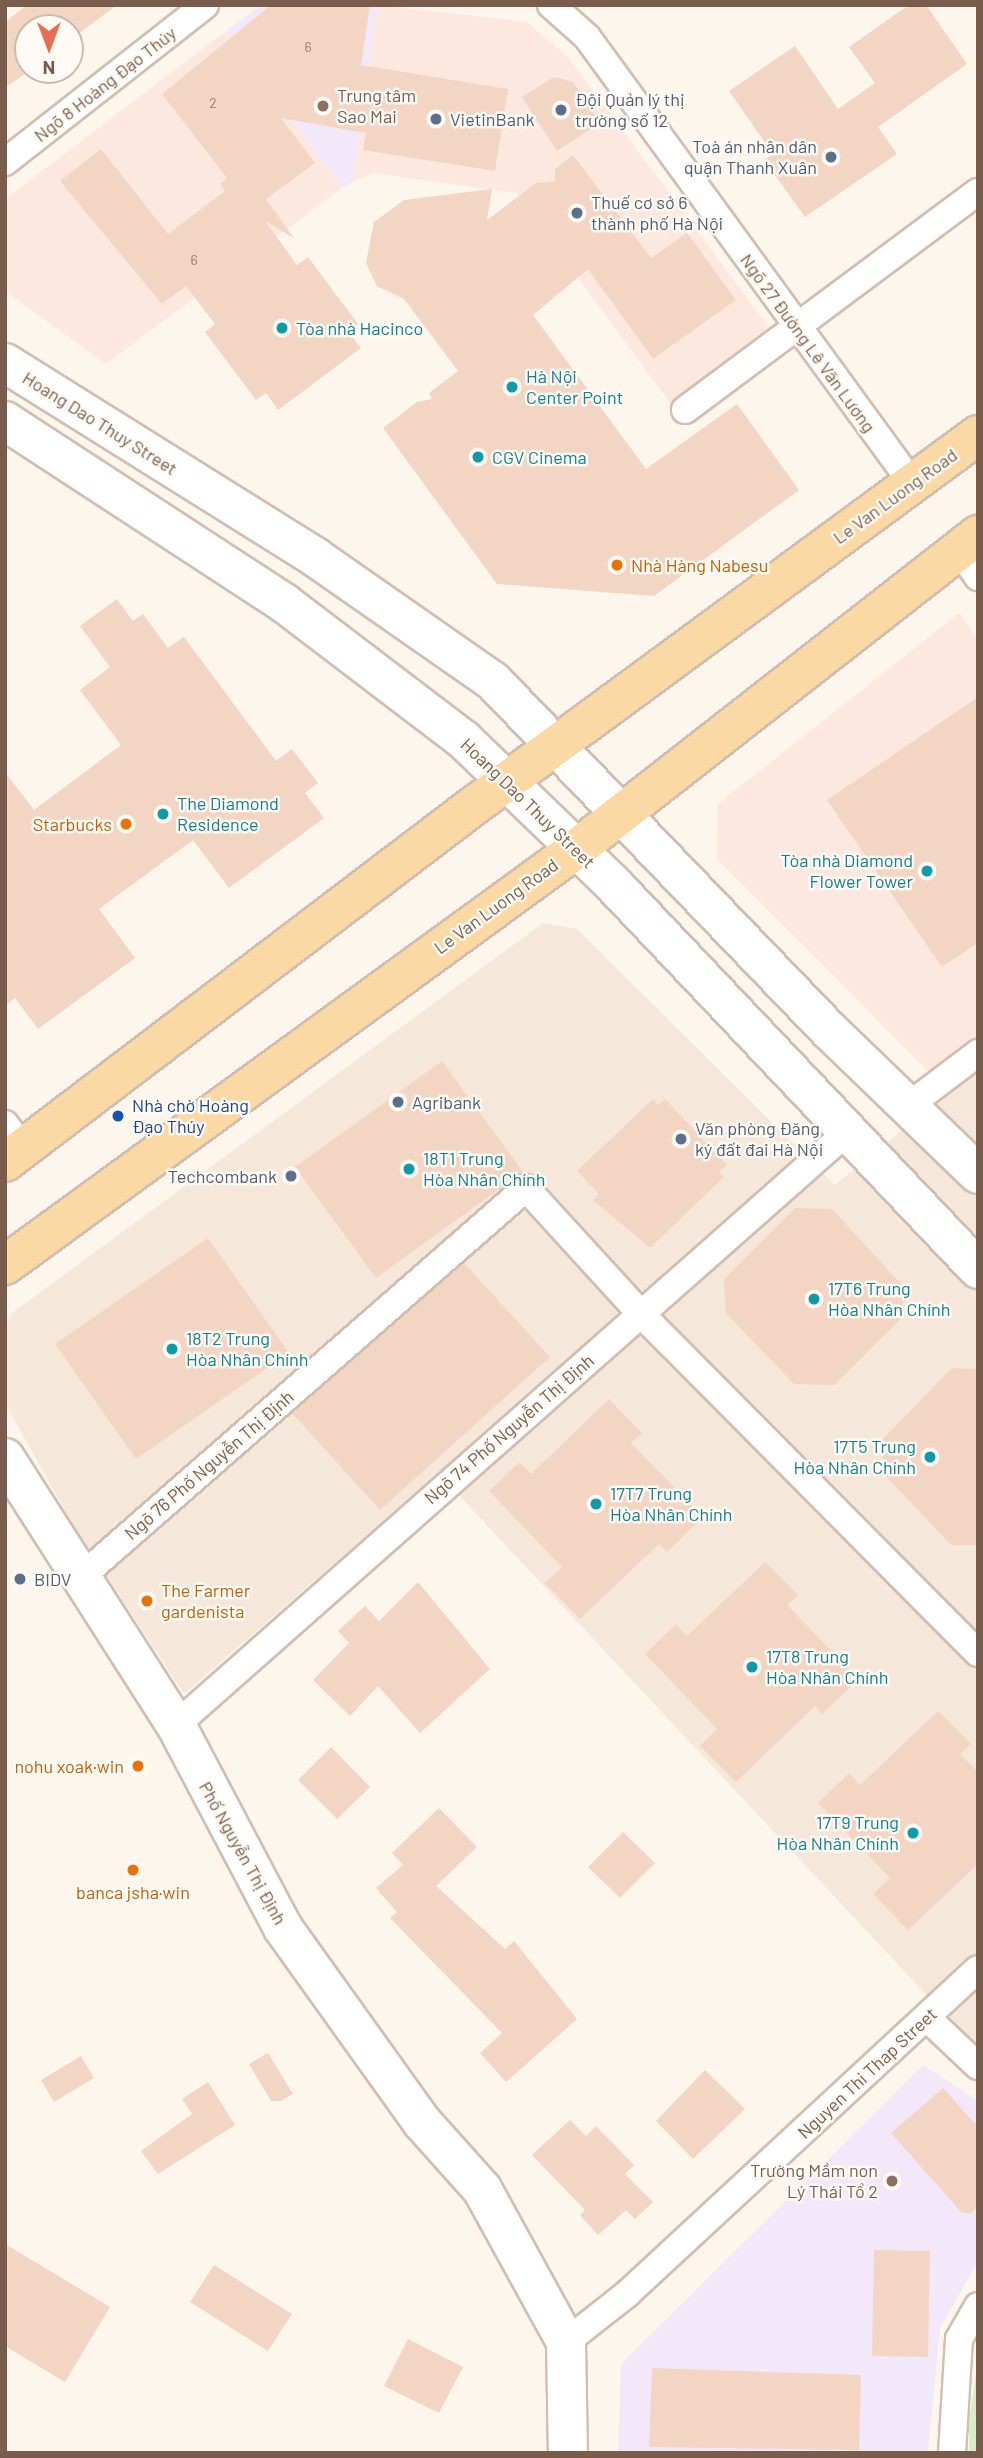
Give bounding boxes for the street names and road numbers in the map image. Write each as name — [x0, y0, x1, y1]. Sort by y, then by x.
street label: Ngõ 8 Hoàng Đạo Thúy — [30, 22, 180, 146]
street label: Ngõ 27 Đường Lê Văn Lương — [736, 249, 880, 437]
street label: Hoang Dao Thuy Street — [19, 367, 181, 479]
street label: Le Van Luong Road — [829, 444, 961, 548]
street label: Hoang Dao Thuy Street — [456, 733, 600, 873]
street label: Le Van Luong Road — [430, 854, 562, 958]
street label: Ngõ 74 Phố Nguyễn Thị Định — [420, 1350, 598, 1508]
street label: Ngõ 76 Phố Nguyễn Thị Định — [120, 1386, 298, 1544]
street label: Phố Nguyễn Thị Định — [195, 1778, 291, 1928]
street label: Nguyen Thi Thap Street — [793, 2003, 941, 2143]

